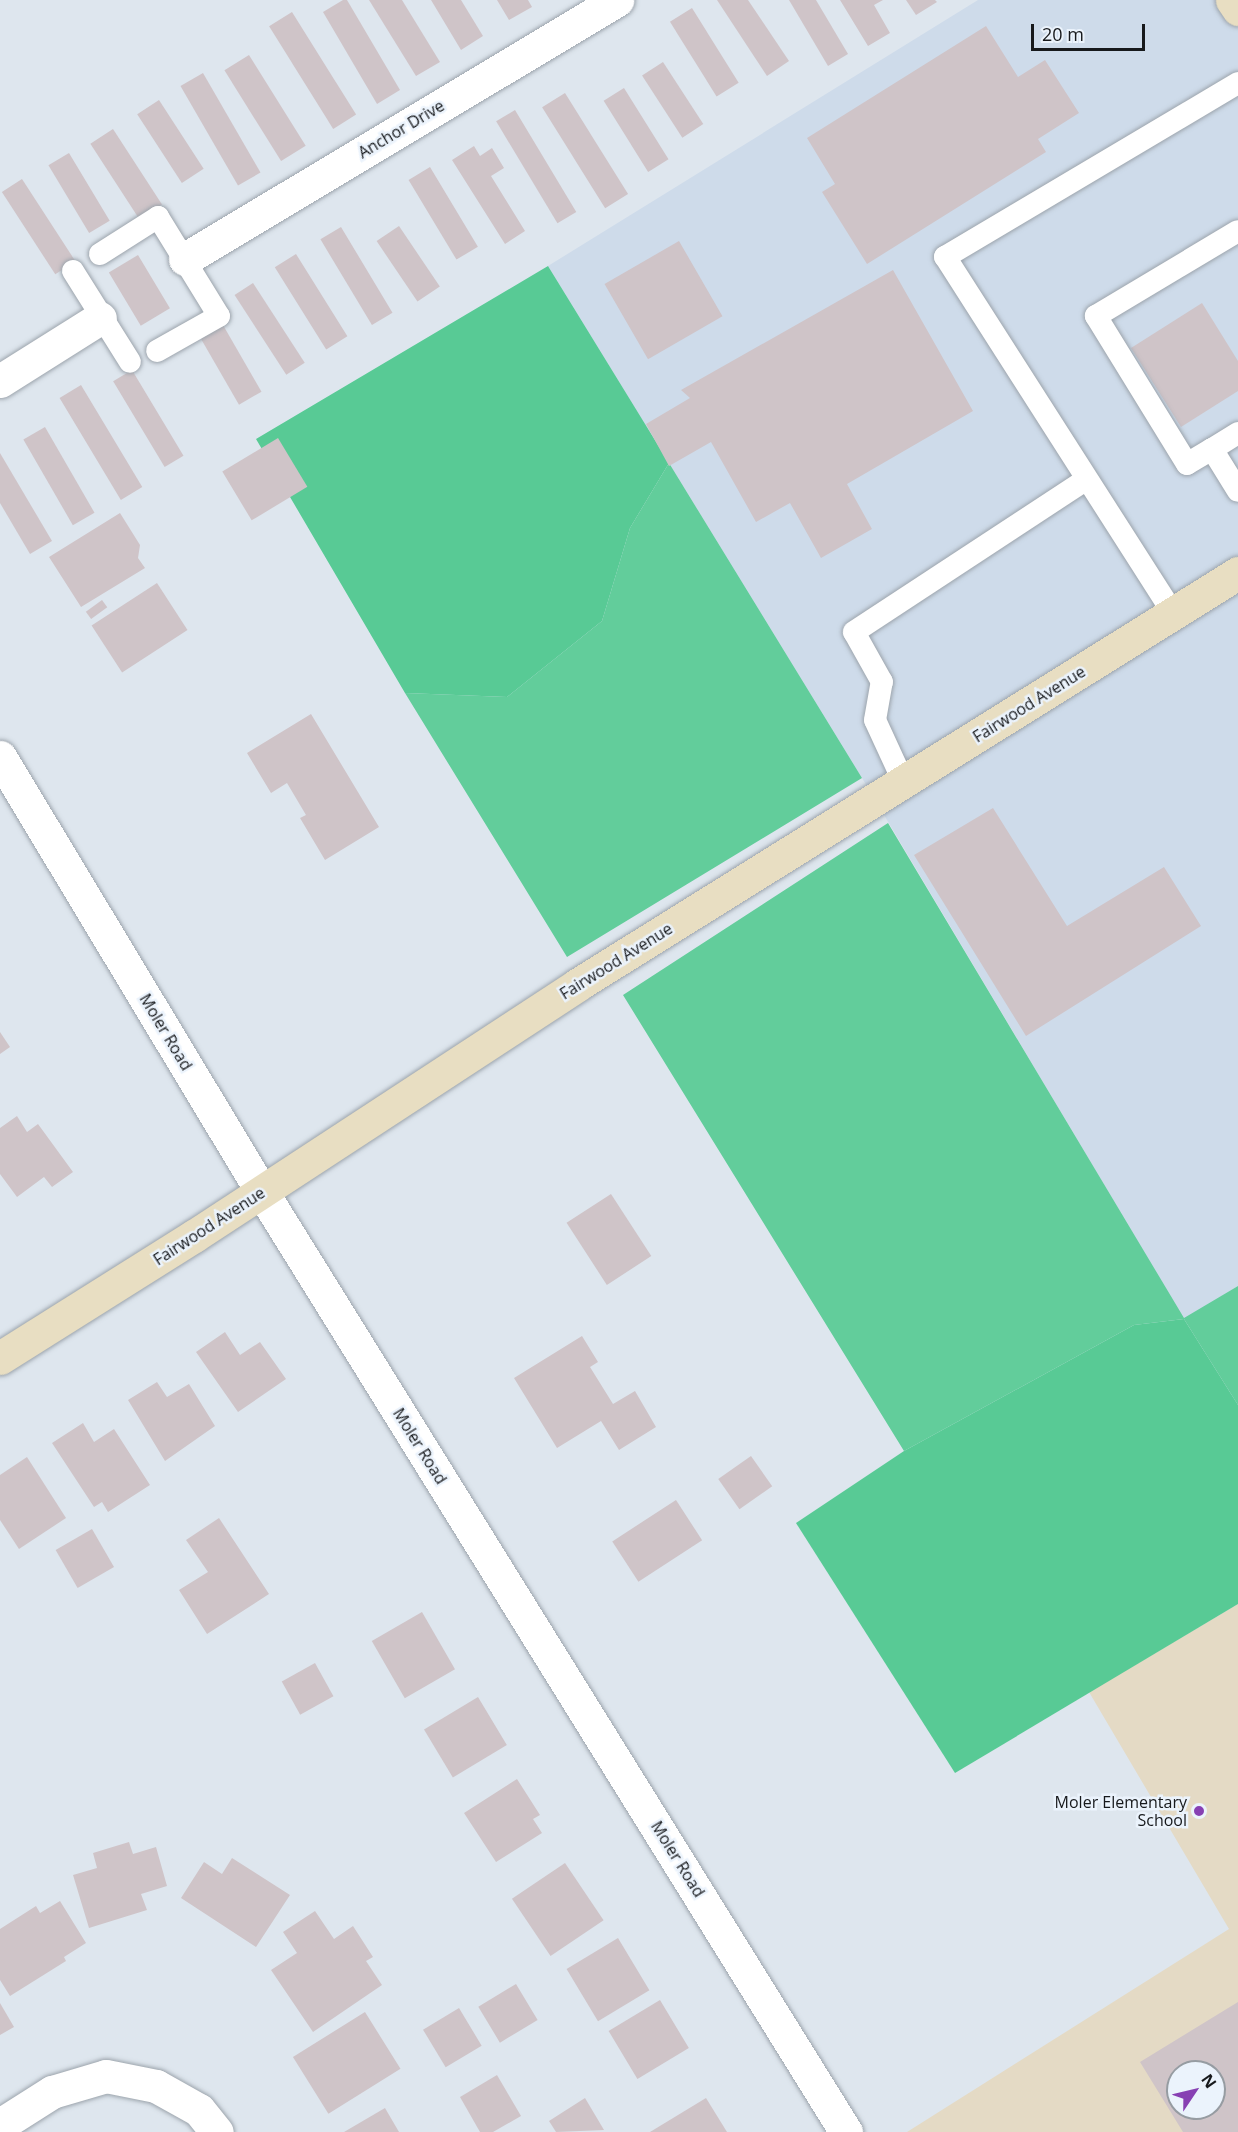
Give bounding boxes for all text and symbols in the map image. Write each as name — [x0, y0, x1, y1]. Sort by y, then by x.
scale bar — [1034, 12, 1148, 50]
text: 20 m — [1042, 22, 1084, 46]
street label: Anchor Drive — [355, 96, 447, 162]
street label: Fairwood Avenue — [969, 662, 1089, 746]
street label: Fairwood Avenue — [556, 919, 676, 1003]
street label: Moler Road — [136, 990, 196, 1074]
street label: Fairwood Avenue — [150, 1183, 268, 1269]
street label: Moler Road — [389, 1404, 451, 1488]
place label: Moler Elementary School — [1055, 1792, 1187, 1830]
marker: Moler Elementary School — [1192, 1804, 1206, 1818]
street label: Moler Road — [647, 1817, 709, 1901]
north arrow — [1166, 2060, 1226, 2120]
text: N — [1196, 2069, 1222, 2092]

